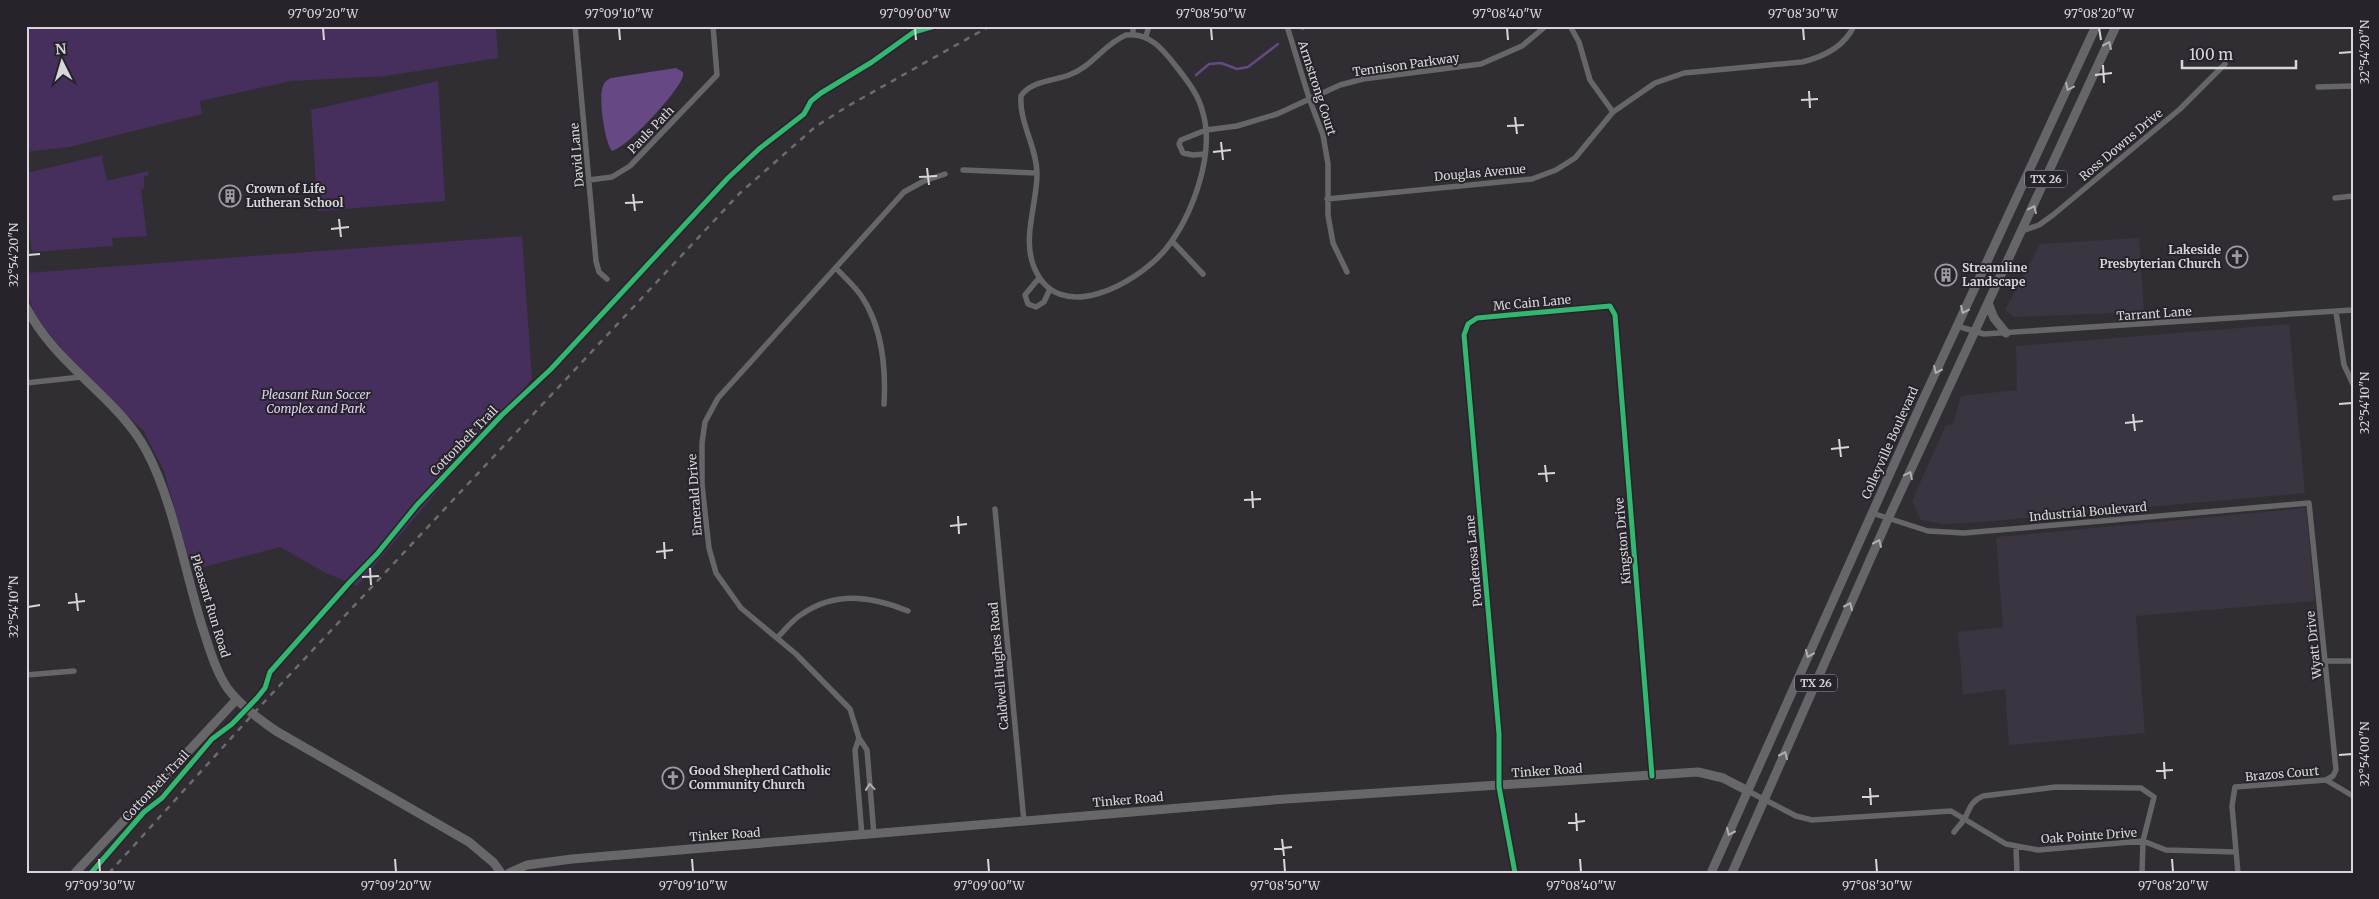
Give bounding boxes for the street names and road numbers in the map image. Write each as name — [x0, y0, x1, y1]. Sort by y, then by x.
street label: Armstrong Court — [1295, 38, 1340, 137]
street label: Tennison Parkway — [1352, 50, 1460, 79]
street label: Pauls Path — [624, 103, 677, 157]
street label: Ross Downs Drive — [2076, 105, 2165, 184]
street label: David Lane — [566, 122, 587, 188]
street label: Douglas Avenue — [1434, 161, 1526, 184]
road number: TX 26 — [2025, 170, 2067, 188]
street label: Mc Cain Lane — [1492, 292, 1572, 313]
street label: Tarrant Lane — [2116, 303, 2192, 324]
street label: Colleyville Boulevard — [1858, 384, 1921, 501]
street label: Cottonbelt Trail — [427, 402, 501, 479]
street label: Emerald Drive — [684, 453, 705, 537]
street label: Kingston Drive — [1611, 497, 1634, 585]
street label: Industrial Boulevard — [2028, 499, 2148, 524]
street label: Ponderosa Lane — [1462, 515, 1485, 608]
street label: Pleasant Run Road — [188, 552, 233, 659]
street label: Caldwell Hughes Road — [985, 602, 1012, 730]
street label: Wyatt Drive — [2302, 610, 2325, 681]
road number: TX 26 — [1795, 674, 1837, 691]
street label: Cottonbelt Trail — [119, 747, 192, 824]
street label: Tinker Road — [1511, 761, 1583, 780]
street label: Brazos Court — [2244, 763, 2320, 784]
street label: Tinker Road — [1092, 789, 1164, 810]
street label: Tinker Road — [689, 825, 761, 844]
street label: Oak Pointe Drive — [2040, 825, 2138, 846]

